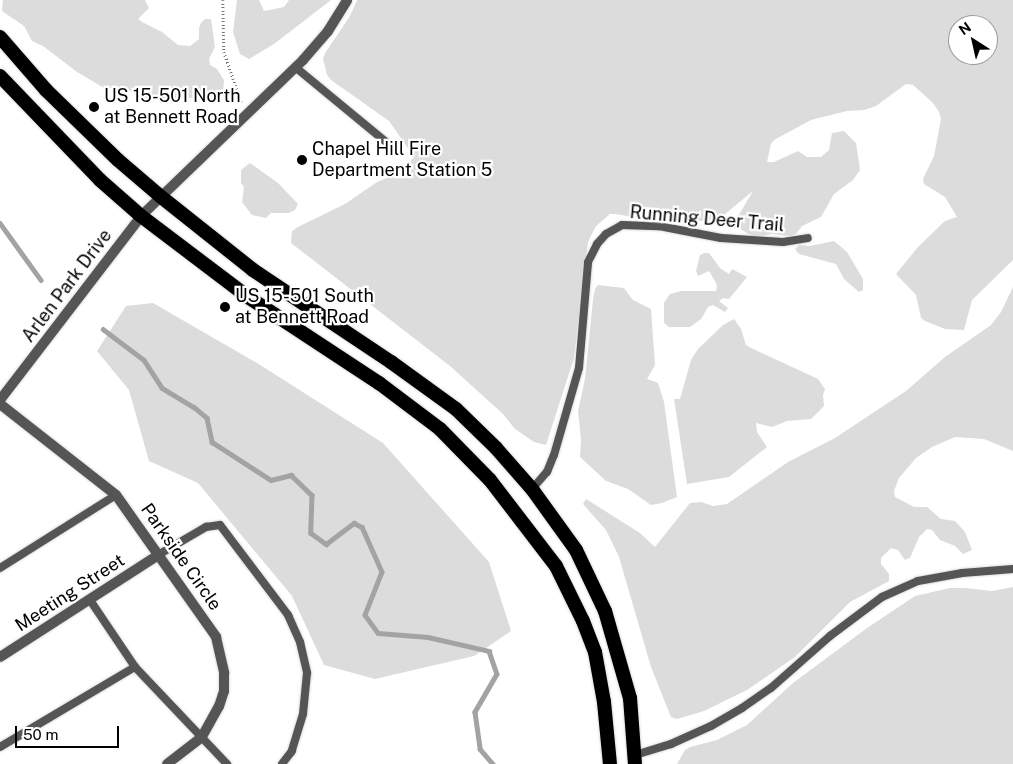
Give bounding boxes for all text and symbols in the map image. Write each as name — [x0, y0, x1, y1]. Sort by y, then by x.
north arrow — [948, 15, 998, 65]
text: N — [956, 19, 974, 38]
place label: US 15-501 North at Bennett Road — [104, 86, 241, 128]
marker: US 15-501 North at Bennett Road — [88, 101, 100, 113]
place label: Chapel Hill Fire Department Station 5 — [312, 139, 492, 182]
marker: Chapel Hill Fire Department Station 5 — [296, 154, 308, 166]
street label: Running Deer Trail — [629, 201, 785, 237]
street label: Arlen Park Drive — [18, 225, 116, 347]
place label: US 15-501 South at Bennett Road — [235, 286, 374, 328]
marker: US 15-501 South at Bennett Road — [219, 301, 231, 313]
street label: Parkside Circle — [136, 499, 226, 615]
street label: Meeting Street — [11, 550, 129, 636]
scale bar — [18, 716, 121, 748]
text: 50 m — [23, 726, 58, 743]

